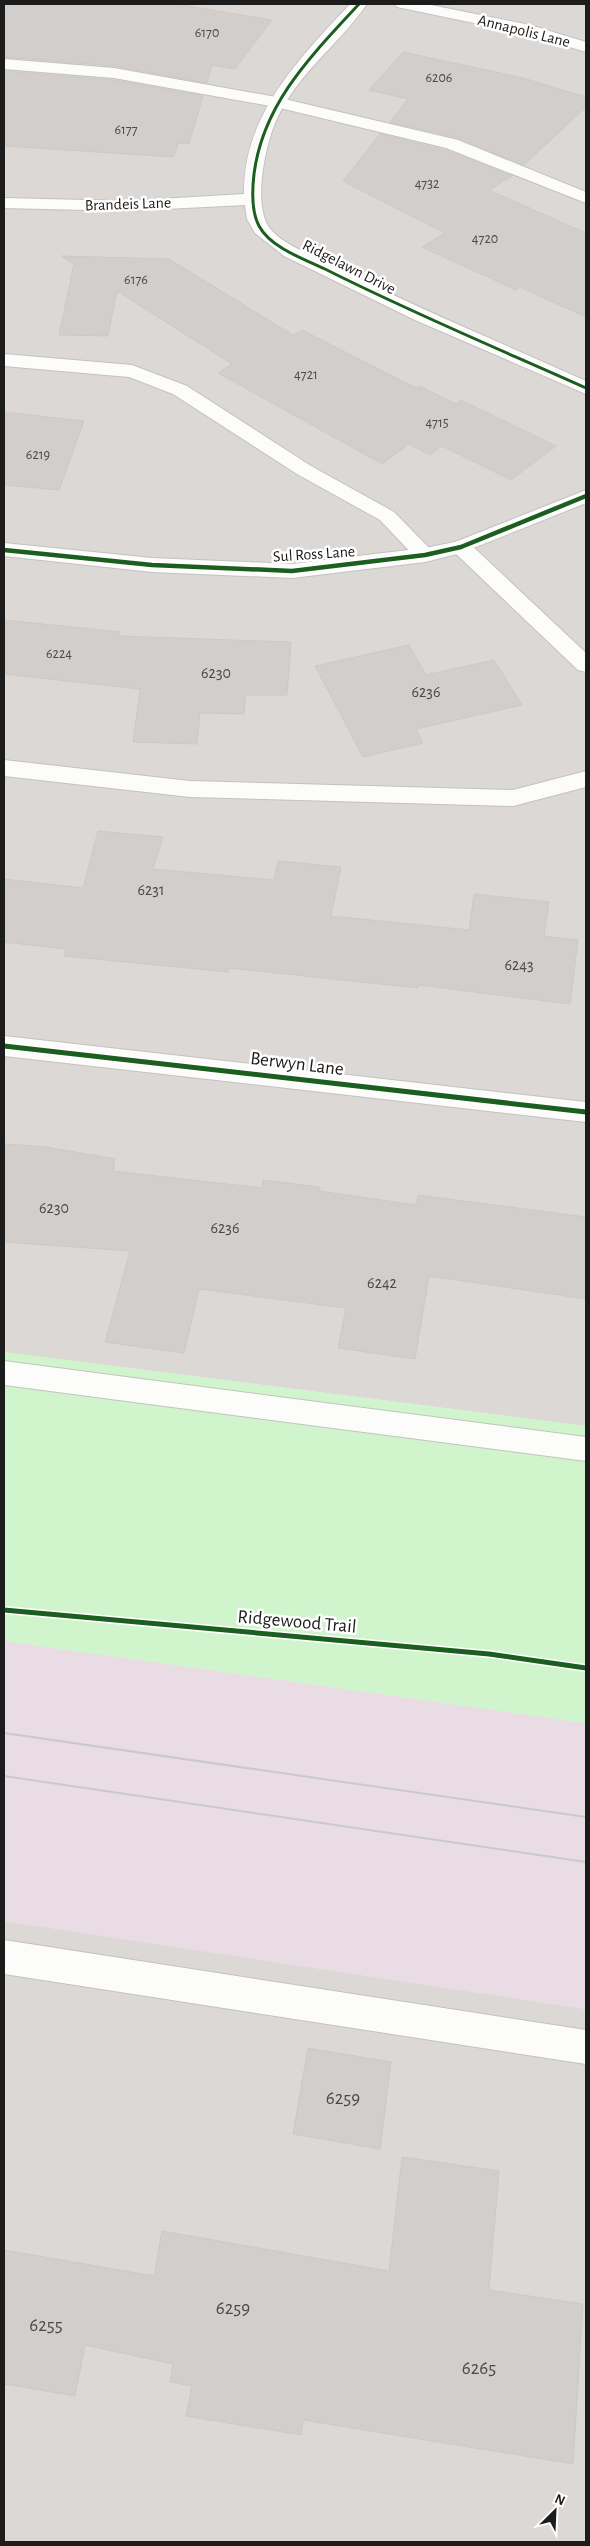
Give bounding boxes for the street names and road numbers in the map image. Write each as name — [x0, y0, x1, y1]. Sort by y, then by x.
street label: Annapolis Lane — [476, 12, 572, 50]
street label: Brandeis Lane — [84, 194, 172, 214]
street label: Ridgelawn Drive — [300, 237, 398, 297]
street label: Sul Ross Lane — [272, 543, 356, 565]
street label: Berwyn Lane — [249, 1049, 345, 1079]
street label: Ridgewood Trail — [237, 1607, 357, 1637]

